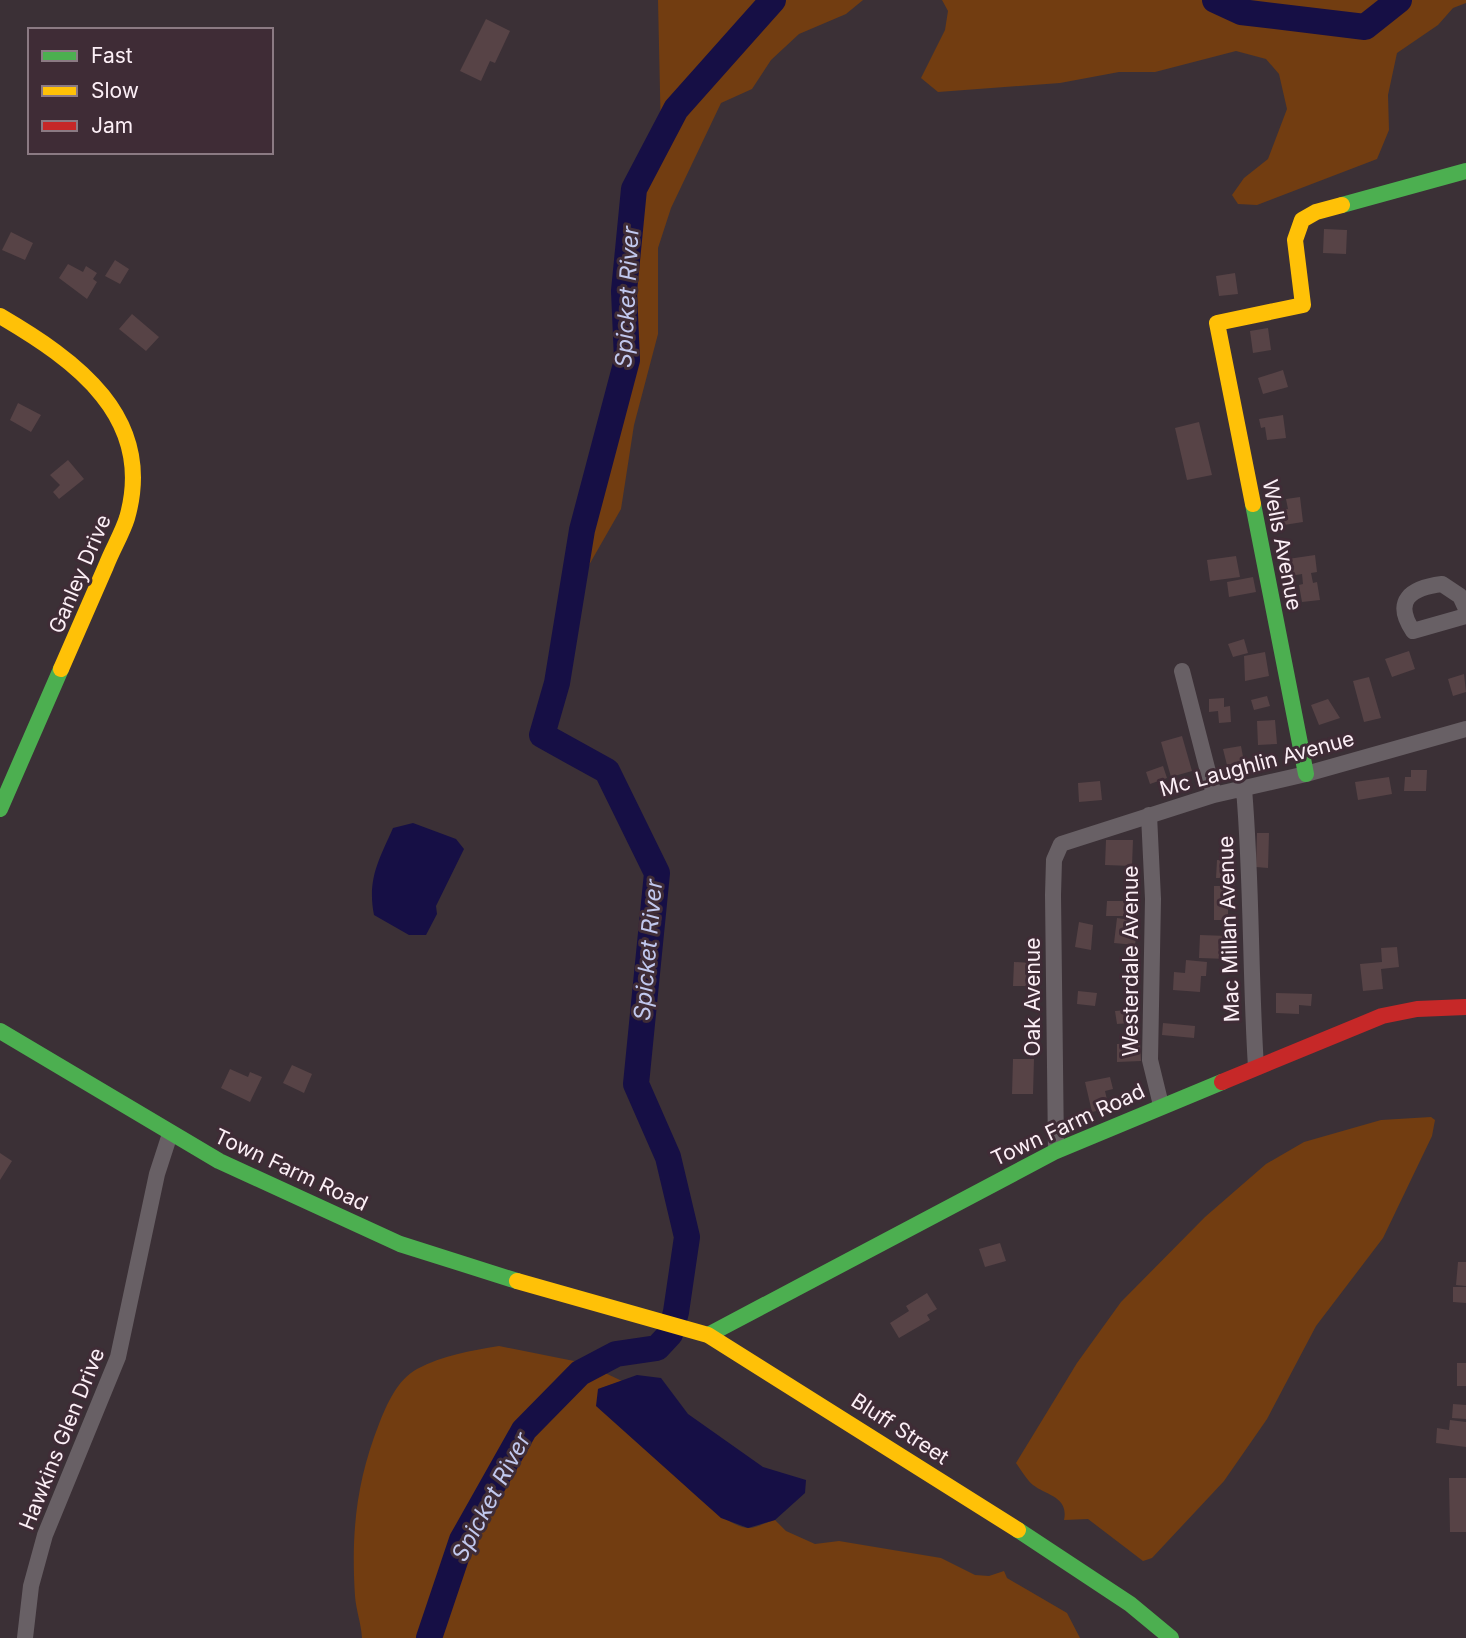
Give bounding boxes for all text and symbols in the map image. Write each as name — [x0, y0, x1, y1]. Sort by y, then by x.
legend — [28, 28, 273, 154]
text: Fast — [91, 43, 133, 68]
text: Slow — [91, 78, 139, 103]
text: Jam — [91, 113, 133, 138]
water label: Spicket River — [609, 224, 645, 368]
street label: Wells Avenue — [1258, 477, 1307, 612]
street label: Ganley Drive — [43, 511, 116, 637]
street label: Mc Laughlin Avenue — [1157, 725, 1357, 802]
street label: Mac Millan Avenue — [1213, 835, 1244, 1023]
street label: Westerdale Avenue — [1118, 865, 1143, 1057]
water label: Spicket River — [628, 877, 668, 1022]
street label: Oak Avenue — [1020, 937, 1045, 1057]
street label: Town Farm Road — [987, 1078, 1149, 1171]
street label: Town Farm Road — [210, 1123, 372, 1216]
street label: Hawkins Glen Drive — [14, 1344, 109, 1533]
street label: Bluff Street — [847, 1388, 954, 1469]
water label: Spicket River — [445, 1427, 537, 1566]

